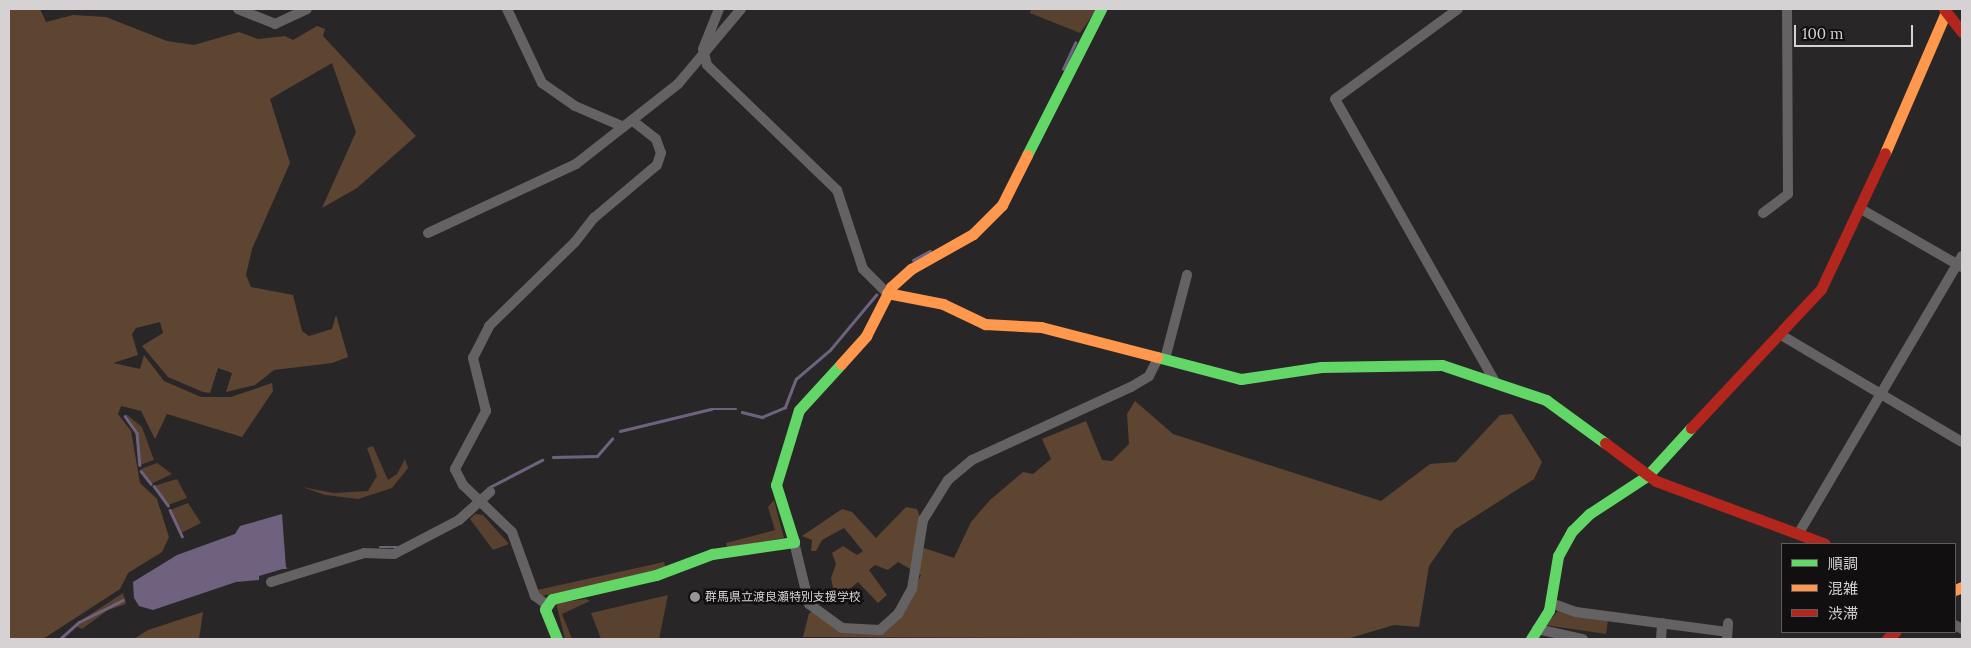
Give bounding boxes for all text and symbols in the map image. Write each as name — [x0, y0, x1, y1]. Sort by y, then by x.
scale bar — [1796, 15, 1915, 47]
text: 100 m — [1802, 24, 1843, 43]
legend — [1781, 543, 1956, 633]
text: 順調 — [1828, 554, 1858, 573]
text: 混雑 — [1828, 579, 1858, 598]
place label: 群馬県立渡良瀬特別支援学校 — [705, 590, 861, 604]
marker: 群馬県立渡良瀬特別支援学校 — [689, 591, 701, 603]
text: 渋滞 — [1828, 604, 1858, 623]

